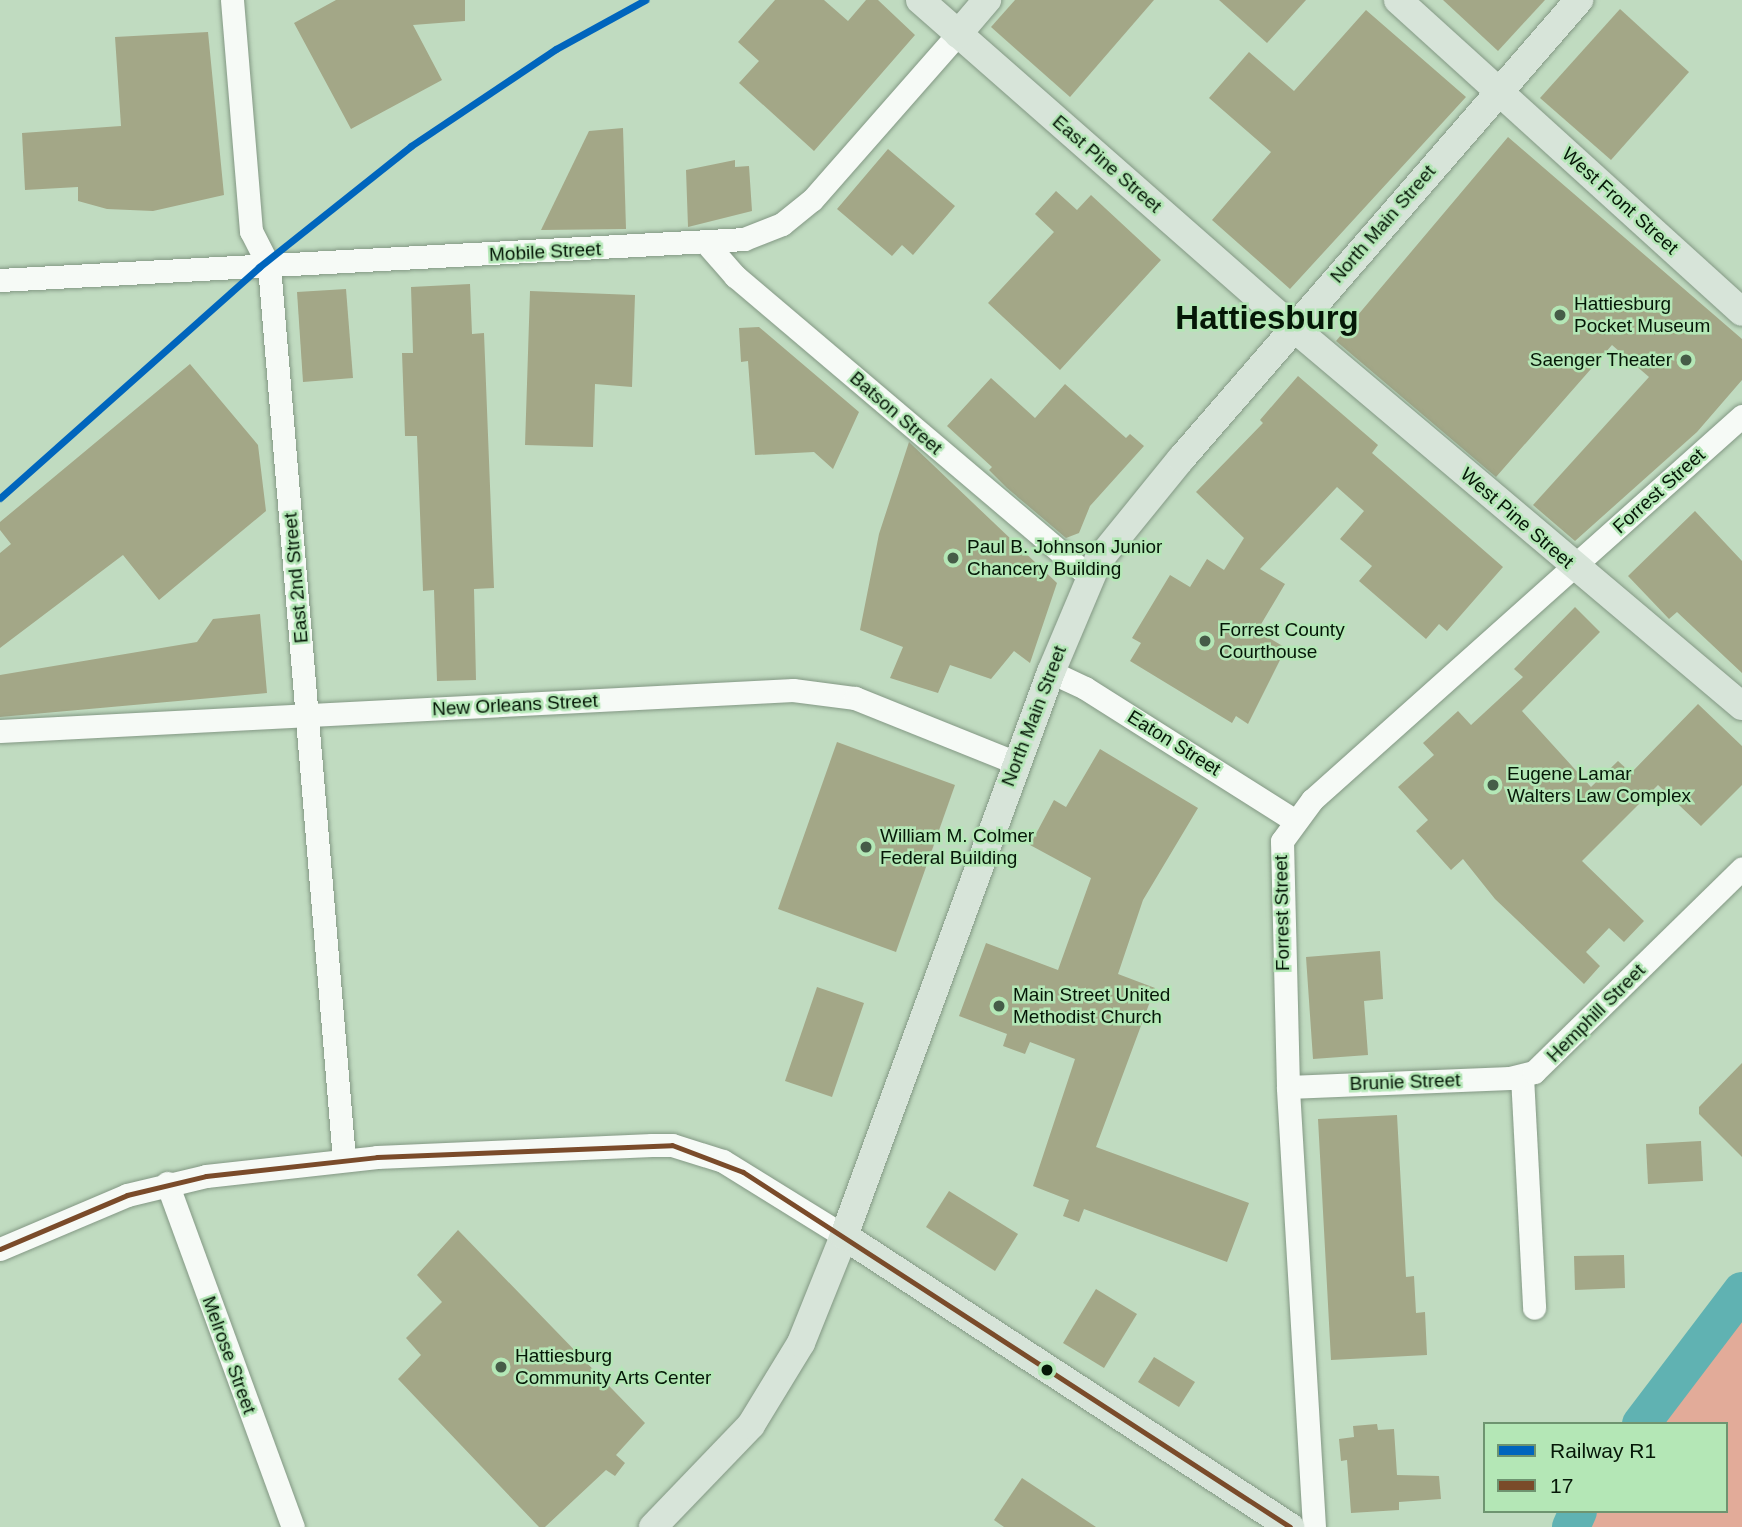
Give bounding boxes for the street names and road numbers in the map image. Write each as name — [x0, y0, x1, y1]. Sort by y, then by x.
street label: East Pine Street — [1048, 110, 1166, 218]
street label: West Front Street — [1557, 143, 1683, 259]
street label: North Main Street — [1326, 160, 1440, 288]
street label: Mobile Street — [489, 238, 601, 266]
street label: Batson Street — [845, 367, 947, 459]
street label: Forrest Street — [1608, 444, 1710, 538]
street label: West Pine Street — [1456, 463, 1578, 573]
street label: East 2nd Street — [279, 512, 313, 644]
street label: North Main Street — [997, 642, 1071, 790]
street label: New Orleans Street — [432, 689, 598, 721]
street label: Eaton Street — [1123, 705, 1225, 781]
street label: Forrest Street — [1270, 855, 1294, 971]
street label: Hemphill Street — [1542, 959, 1650, 1067]
street label: Brunie Street — [1349, 1069, 1461, 1095]
street label: Melrose Street — [197, 1293, 261, 1417]

